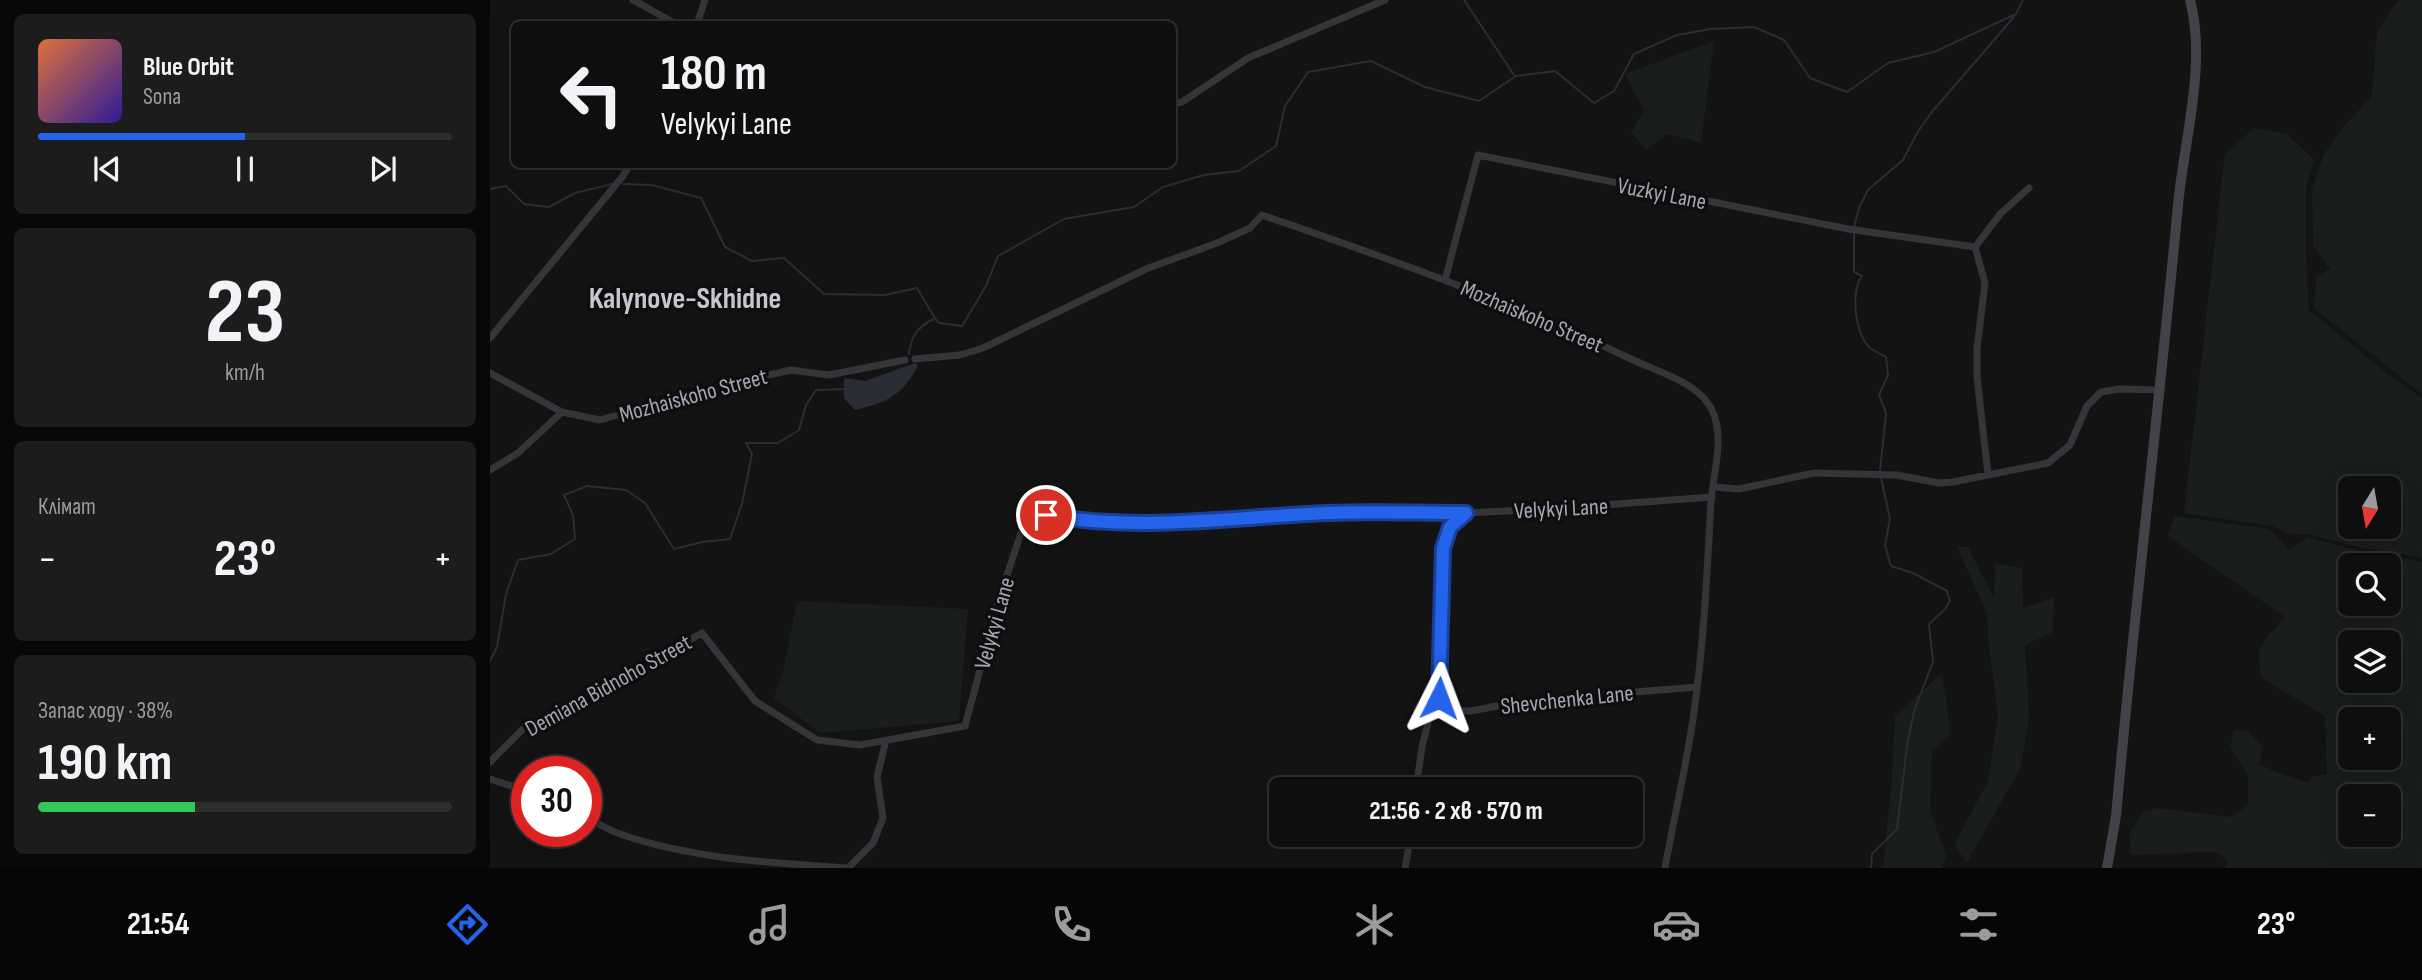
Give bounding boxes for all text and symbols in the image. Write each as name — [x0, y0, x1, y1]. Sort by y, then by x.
text: 180 m — [661, 45, 767, 104]
icon: left — [546, 49, 637, 140]
text: Blue Orbit — [143, 52, 234, 83]
text: Sona — [143, 83, 181, 111]
text: Velykyi Lane — [661, 105, 792, 144]
icon: previous — [88, 150, 126, 188]
icon: pause — [226, 150, 264, 188]
icon: next — [364, 150, 402, 188]
street label: Vuzkyi Lane — [1615, 172, 1709, 216]
text: 23 — [205, 259, 285, 368]
street label: Mozhaiskoho Street — [1456, 274, 1607, 360]
district label: Kalynove-Skhidne — [589, 281, 781, 317]
text: km/h — [225, 359, 265, 387]
street label: Mozhaiskoho Street — [616, 363, 770, 429]
north arrow — [2338, 476, 2401, 539]
map controls — [2338, 476, 2401, 847]
pin — [1016, 485, 1076, 545]
text: Клімат — [38, 493, 96, 521]
street label: Velykyi Lane — [1513, 493, 1609, 525]
icon: arrive — [1027, 496, 1065, 534]
text: 23° — [214, 528, 276, 591]
text: − — [38, 537, 57, 582]
text: + — [433, 537, 452, 582]
button: search — [2338, 553, 2401, 616]
street label: Velykyi Lane — [969, 574, 1021, 672]
street label: Demiana Bidnoho Street — [520, 629, 697, 743]
button: layers — [2338, 630, 2401, 693]
position arrow — [1402, 661, 1476, 735]
street label: Shevchenka Lane — [1499, 679, 1635, 721]
text: Запас ходу · 38% — [38, 697, 173, 725]
button: + — [2338, 707, 2401, 770]
text: 190 km — [38, 732, 172, 795]
speed limit sign: 30 — [511, 756, 602, 847]
button: − — [2338, 784, 2401, 847]
text: 21:56 · 2 хв · 570 m — [1369, 796, 1543, 827]
icon: directions — [443, 900, 492, 949]
icon: music — [745, 900, 794, 949]
icon: phone — [1047, 900, 1096, 949]
icon: climate — [1350, 900, 1399, 949]
icon: car — [1652, 900, 1701, 949]
icon: filters — [1954, 900, 2003, 949]
text: 21:54 — [127, 905, 189, 944]
text: 23° — [2257, 905, 2295, 944]

